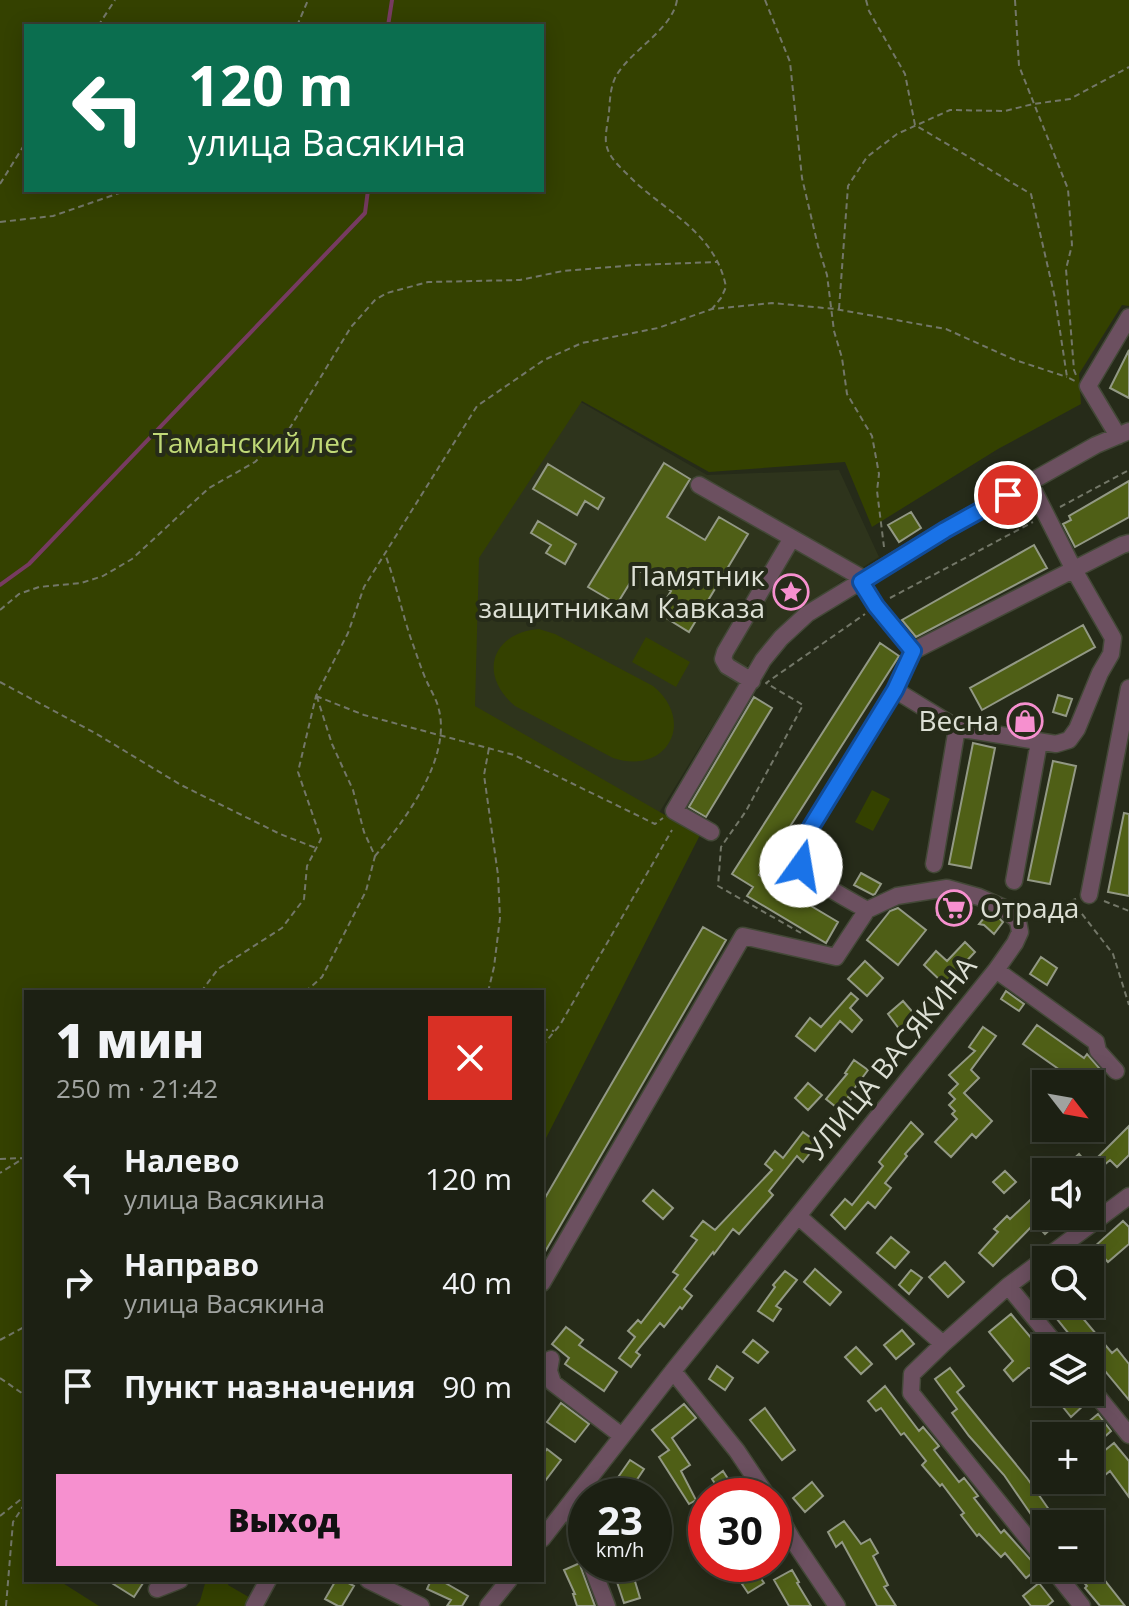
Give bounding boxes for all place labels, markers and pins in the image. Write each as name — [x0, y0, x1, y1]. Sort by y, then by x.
pin — [974, 461, 1042, 529]
place label: Памятник защитникам Кавказа — [479, 556, 766, 626]
place icon: Памятник защитникам Кавказа — [772, 573, 810, 611]
place label: Весна — [919, 701, 999, 739]
shop icon: Весна — [1006, 702, 1044, 740]
place label: Отрада — [980, 888, 1079, 926]
supermarket icon: Отрада — [935, 889, 973, 927]

